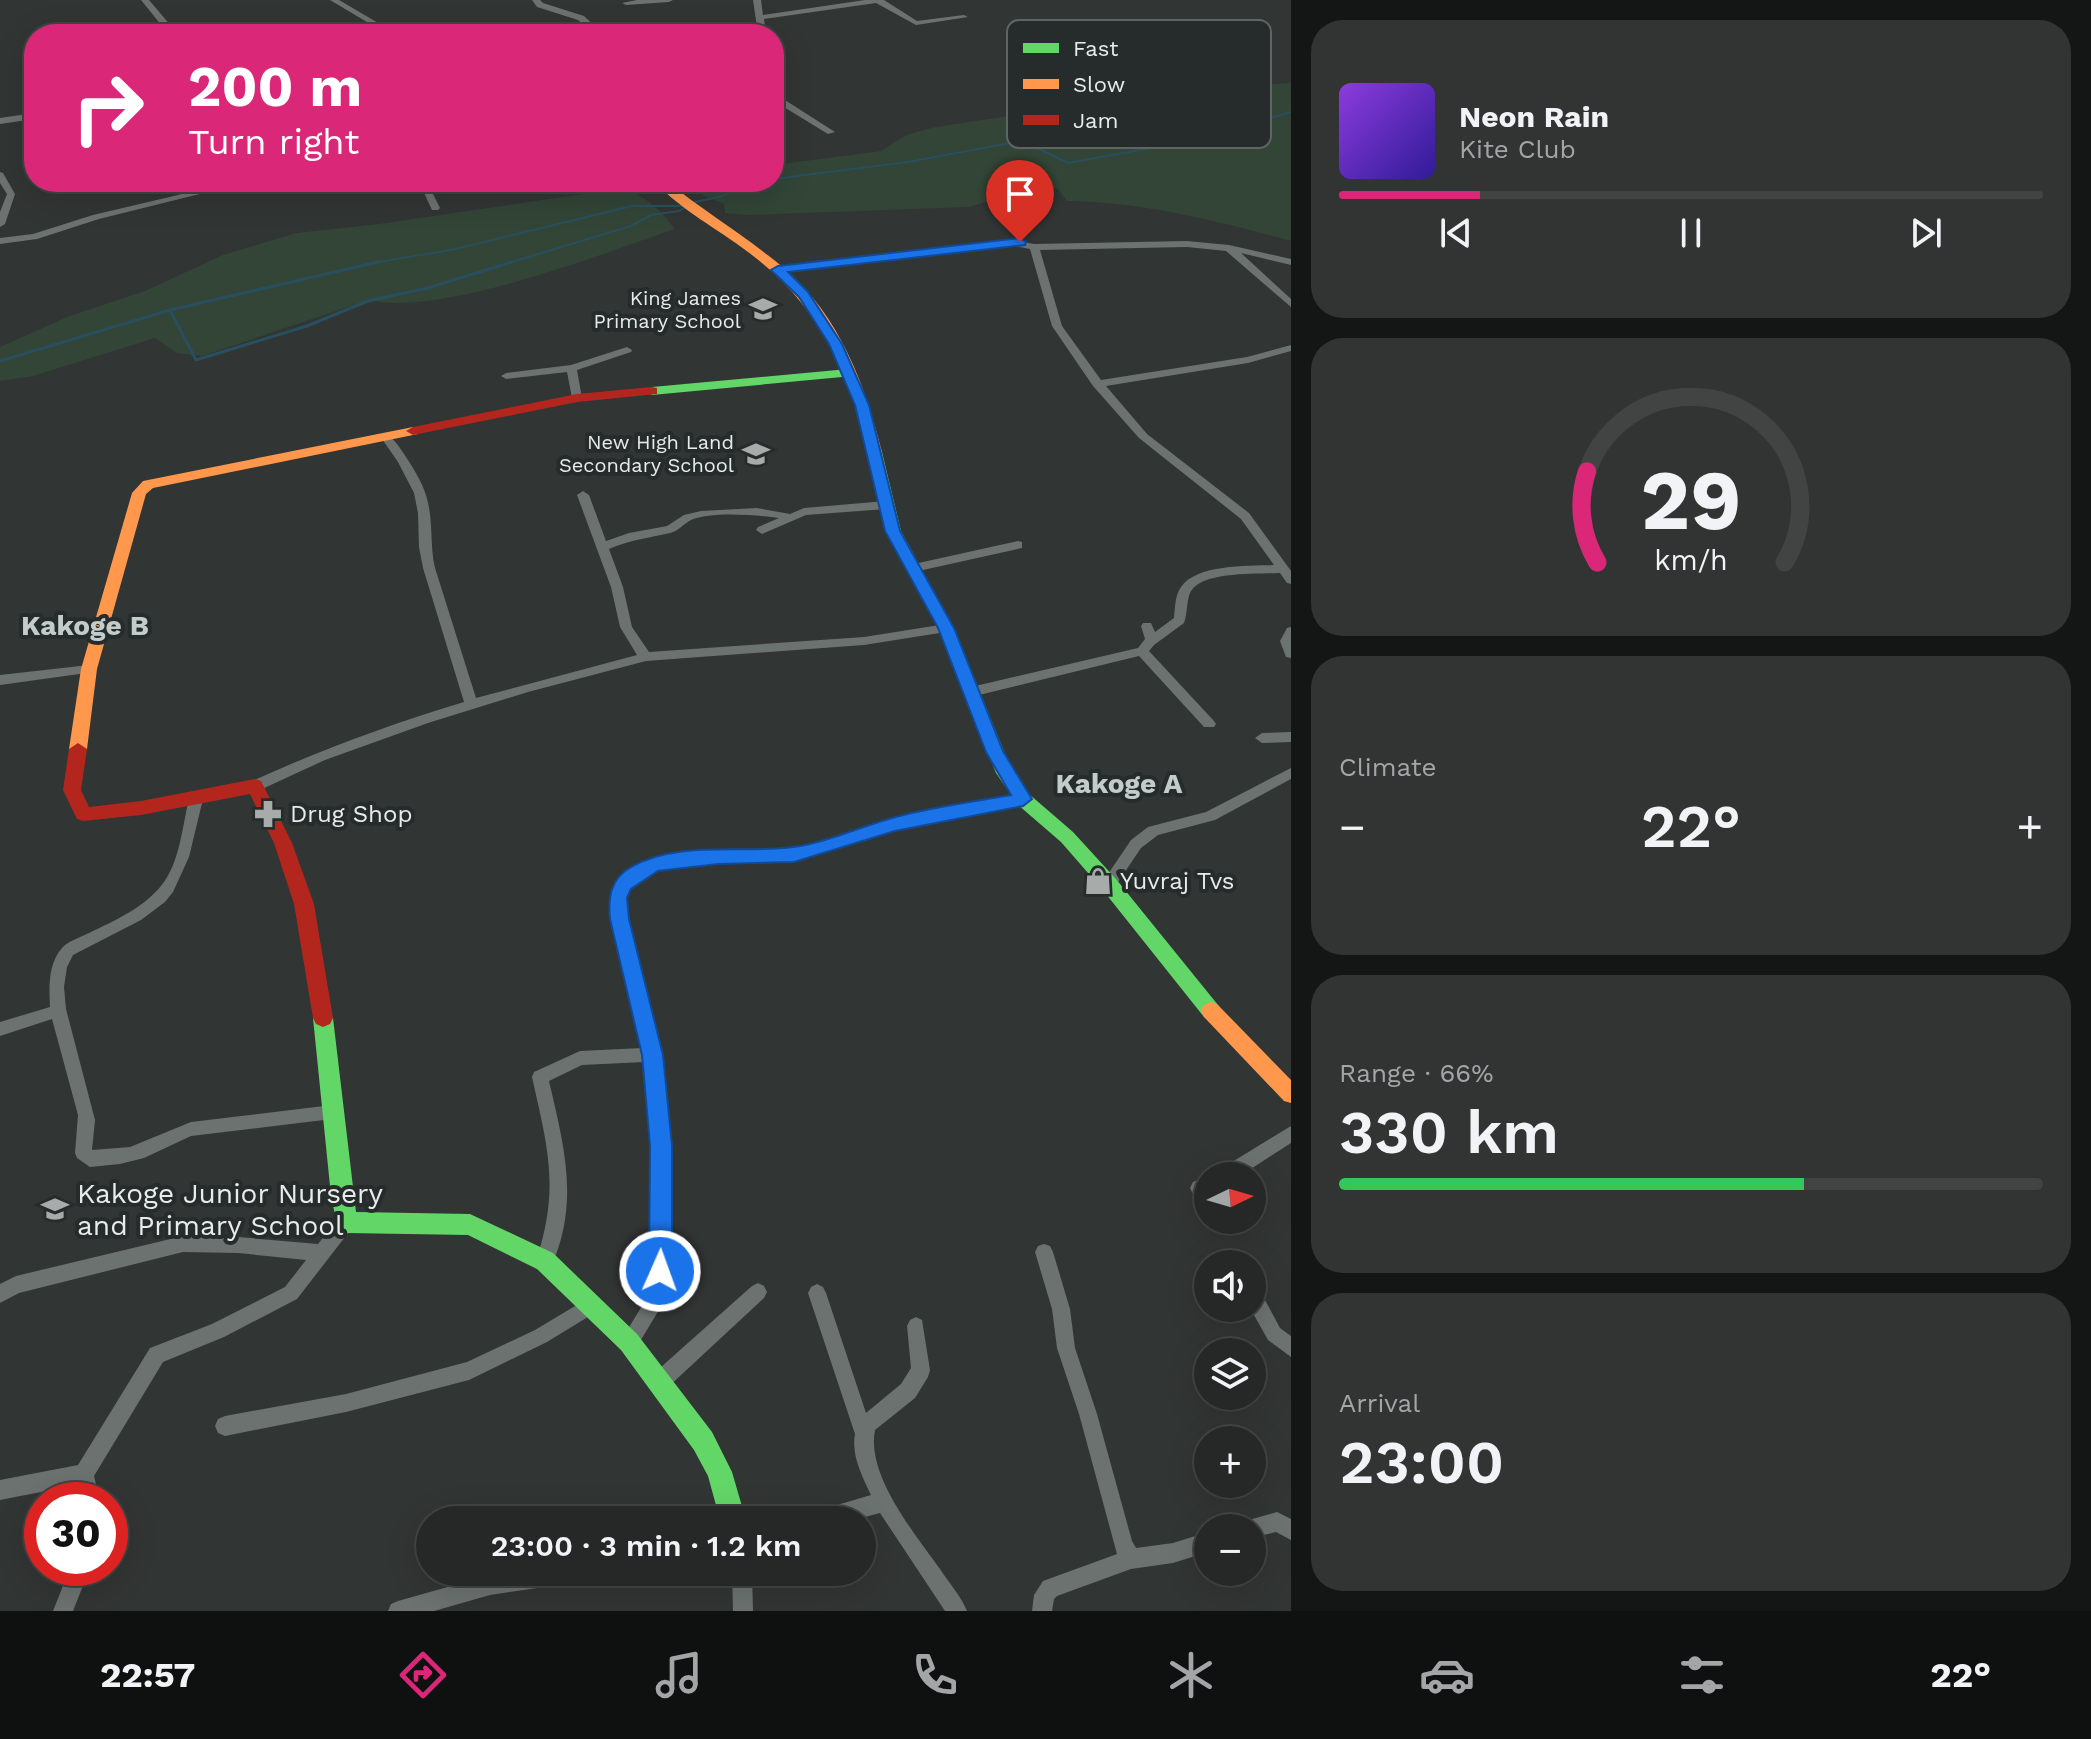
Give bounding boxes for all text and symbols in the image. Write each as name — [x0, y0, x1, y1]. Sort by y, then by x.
legend — [1007, 20, 1271, 148]
text: Fast — [1073, 36, 1119, 61]
text: 200 m — [188, 54, 362, 120]
icon: right — [56, 56, 160, 160]
text: Slow — [1073, 72, 1125, 97]
text: Neon Rain — [1459, 99, 1609, 134]
text: Jam — [1073, 108, 1118, 133]
text: Turn right — [188, 121, 359, 163]
text: Kite Club — [1459, 134, 1576, 164]
pin — [986, 160, 1054, 242]
icon: arrive — [998, 172, 1042, 216]
icon: previous — [1434, 211, 1478, 255]
icon: pause — [1669, 211, 1713, 255]
icon: next — [1904, 211, 1948, 255]
place label: King James Primary School — [594, 286, 741, 333]
school or university icon: King James Primary School — [748, 294, 778, 324]
place label: New High Land Secondary School — [559, 430, 734, 477]
school or university icon: New High Land Secondary School — [741, 439, 771, 469]
text: 29 — [1641, 452, 1741, 549]
text: km/h — [1654, 543, 1728, 577]
district label: Kakoge B — [21, 609, 149, 642]
text: Climate — [1339, 752, 1437, 782]
district label: Kakoge A — [1056, 767, 1183, 800]
text: 22° — [1641, 791, 1741, 862]
pharmacy icon: Drug Shop — [253, 799, 283, 829]
place label: Drug Shop — [290, 800, 412, 828]
text: − — [1339, 801, 1366, 853]
text: + — [2016, 801, 2043, 853]
shop icon: Yuvraj Tvs — [1083, 866, 1113, 896]
place label: Yuvraj Tvs — [1120, 867, 1235, 895]
text: Range · 66% — [1339, 1058, 1493, 1088]
text: 330 km — [1339, 1097, 1559, 1168]
north arrow — [1194, 1162, 1266, 1234]
map controls — [1194, 1162, 1266, 1586]
place label: Kakoge Junior Nursery and Primary School — [77, 1177, 383, 1242]
school or university icon: Kakoge Junior Nursery and Primary School — [40, 1194, 70, 1224]
position arrow — [618, 1229, 702, 1313]
button: sound — [1194, 1250, 1266, 1322]
button: layers — [1194, 1338, 1266, 1410]
text: Arrival — [1339, 1388, 1420, 1418]
button: + — [1194, 1426, 1266, 1498]
text: 23:00 — [1339, 1427, 1504, 1498]
speed limit sign: 30 — [24, 1482, 128, 1586]
button: − — [1194, 1514, 1266, 1586]
text: 23:00 · 3 min · 1.2 km — [491, 1528, 801, 1563]
icon: directions — [395, 1647, 451, 1703]
icon: music — [651, 1647, 707, 1703]
icon: phone — [907, 1647, 963, 1703]
icon: climate — [1163, 1647, 1219, 1703]
icon: car — [1419, 1647, 1475, 1703]
icon: filters — [1674, 1647, 1730, 1703]
text: 22:57 — [100, 1654, 196, 1696]
text: 22° — [1930, 1654, 1991, 1696]

